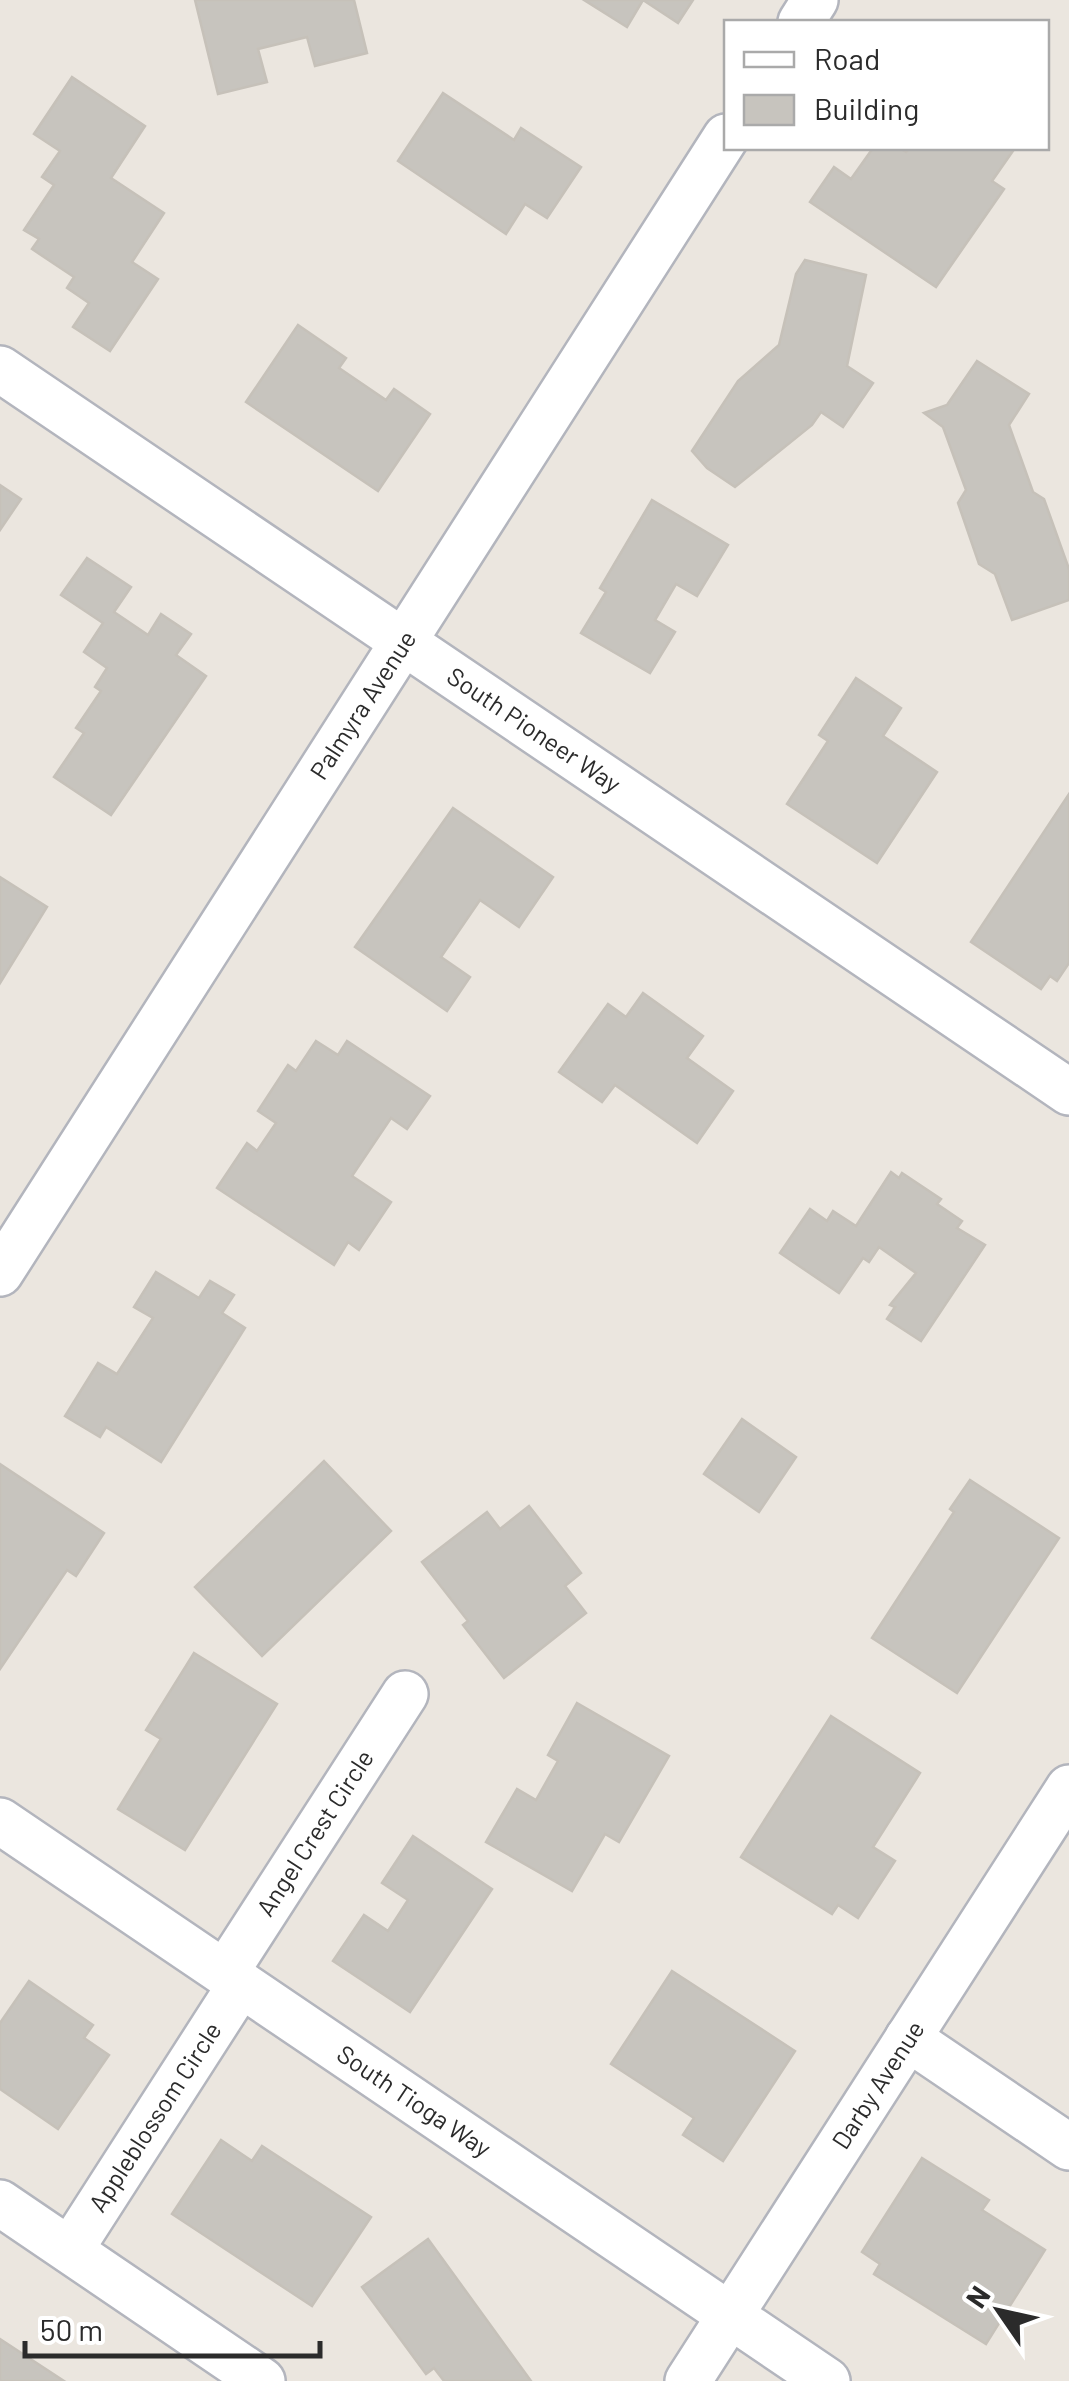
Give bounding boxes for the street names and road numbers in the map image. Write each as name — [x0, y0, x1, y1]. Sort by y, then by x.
street label: Palmyra Avenue — [303, 624, 421, 785]
street label: South Pioneer Way — [442, 660, 627, 798]
street label: Angel Crest Circle — [249, 1744, 379, 1921]
street label: Darby Avenue — [825, 2015, 930, 2154]
street label: Appleblossom Circle — [82, 2016, 227, 2217]
street label: South Tioga Way — [332, 2038, 497, 2163]

